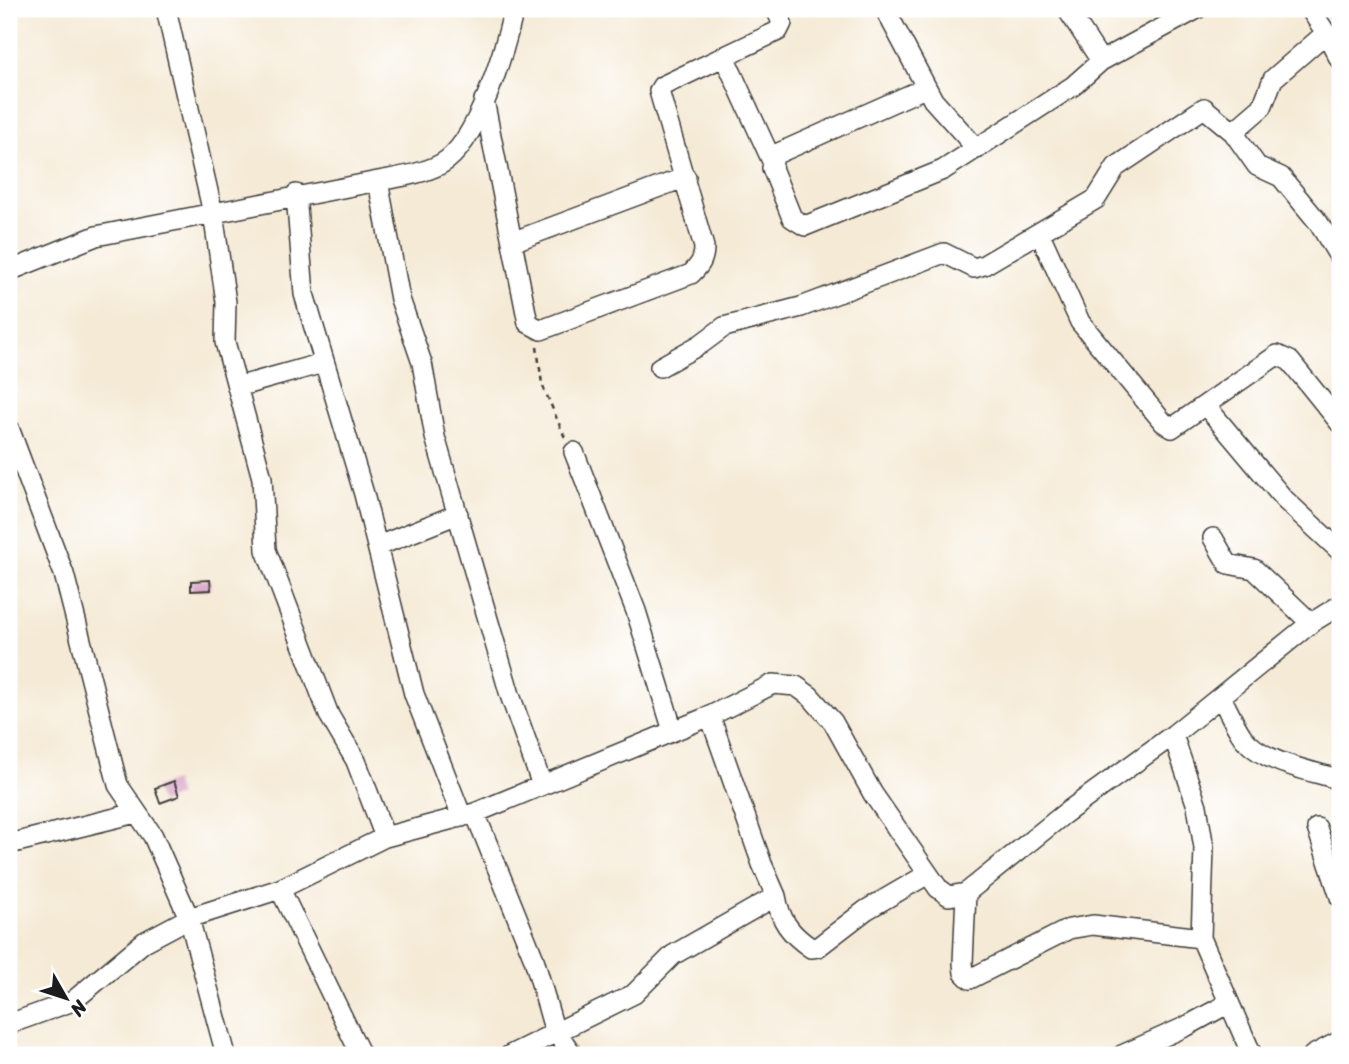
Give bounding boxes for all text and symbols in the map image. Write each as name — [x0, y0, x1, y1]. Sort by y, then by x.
north arrow — [32, 962, 102, 1032]
text: N — [61, 992, 96, 1025]

